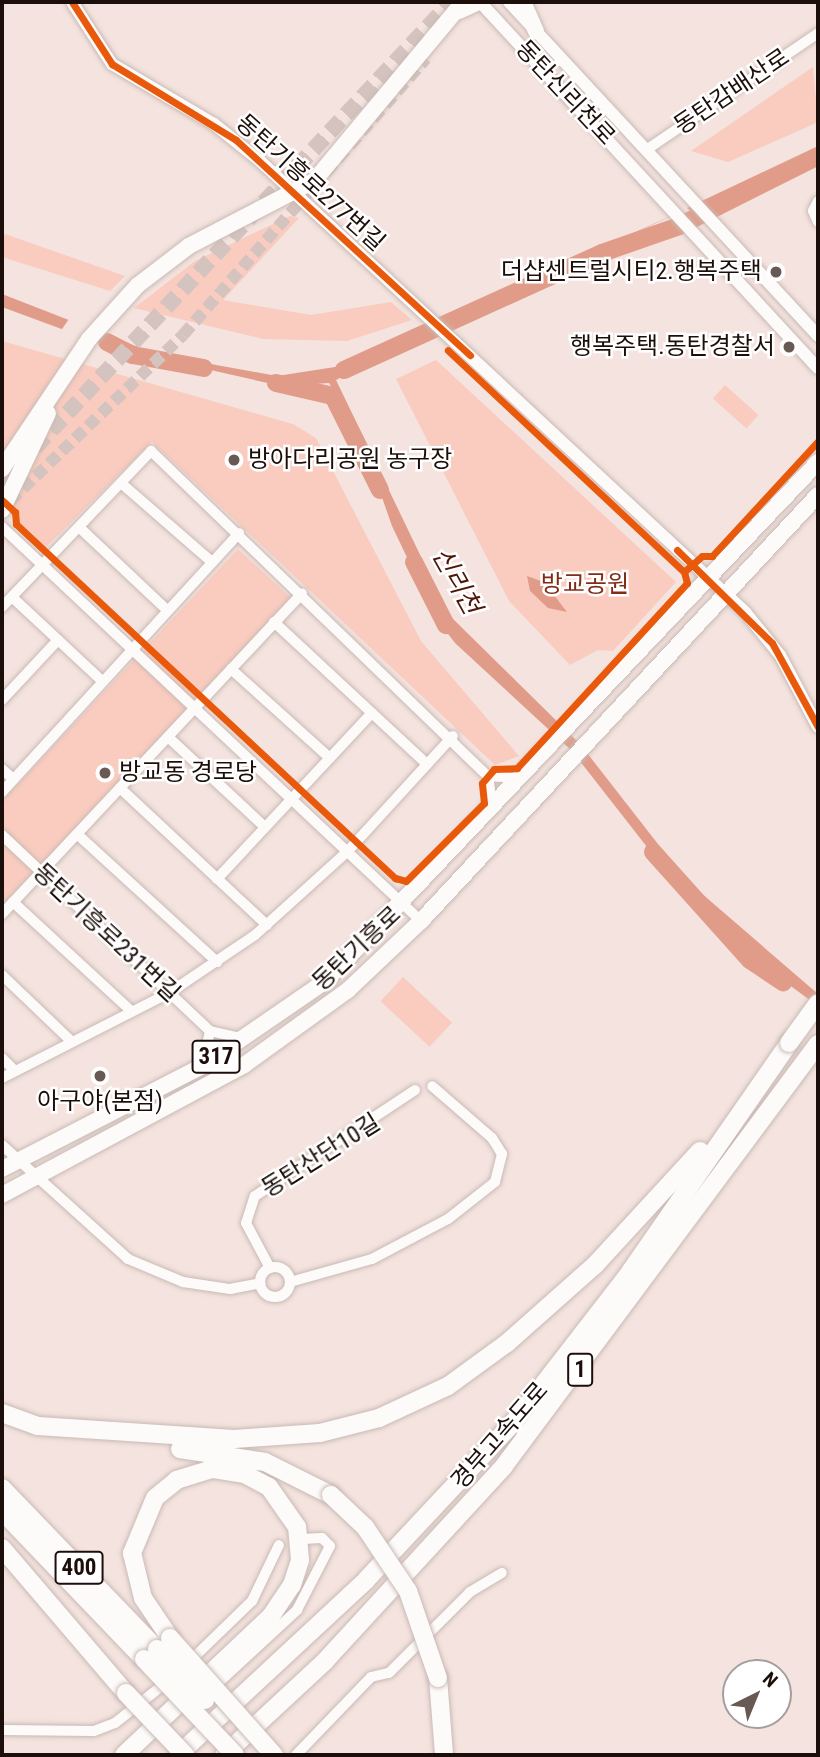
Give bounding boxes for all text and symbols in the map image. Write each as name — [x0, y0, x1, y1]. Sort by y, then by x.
street label: 동탄신리천로 — [509, 35, 621, 151]
street label: 동탄감배산로 — [669, 43, 795, 141]
street label: 동탄기흥로277번길 — [230, 109, 390, 257]
place label: 더샵센트럴시티2.행복주택 — [501, 258, 762, 286]
marker: 더샵센트럴시티2.행복주택 — [768, 264, 784, 280]
place label: 행복주택.동탄경찰서 — [570, 333, 775, 361]
marker: 행복주택.동탄경찰서 — [781, 339, 797, 355]
place label: 방아다리공원 농구장 — [248, 446, 452, 474]
marker: 방아다리공원 농구장 — [226, 452, 242, 468]
water label: 신리천 — [425, 542, 487, 620]
park label: 방교공원 — [541, 571, 629, 599]
place label: 방교동 경로당 — [119, 759, 257, 787]
marker: 방교동 경로당 — [97, 765, 113, 781]
street label: 동탄기흥로231번길 — [27, 858, 185, 1008]
street label: 동탄기흥로 — [307, 901, 407, 997]
road number: 317 — [192, 1038, 241, 1076]
marker: 아구야(본점) — [92, 1068, 108, 1084]
place label: 아구야(본점) — [37, 1088, 163, 1116]
street label: 동탄산단10길 — [257, 1108, 385, 1204]
road number: 1 — [566, 1350, 594, 1390]
street label: 경부고속도로 — [446, 1377, 554, 1495]
road number: 400 — [55, 1548, 104, 1588]
north arrow — [722, 1659, 792, 1729]
text: N — [758, 1667, 782, 1692]

